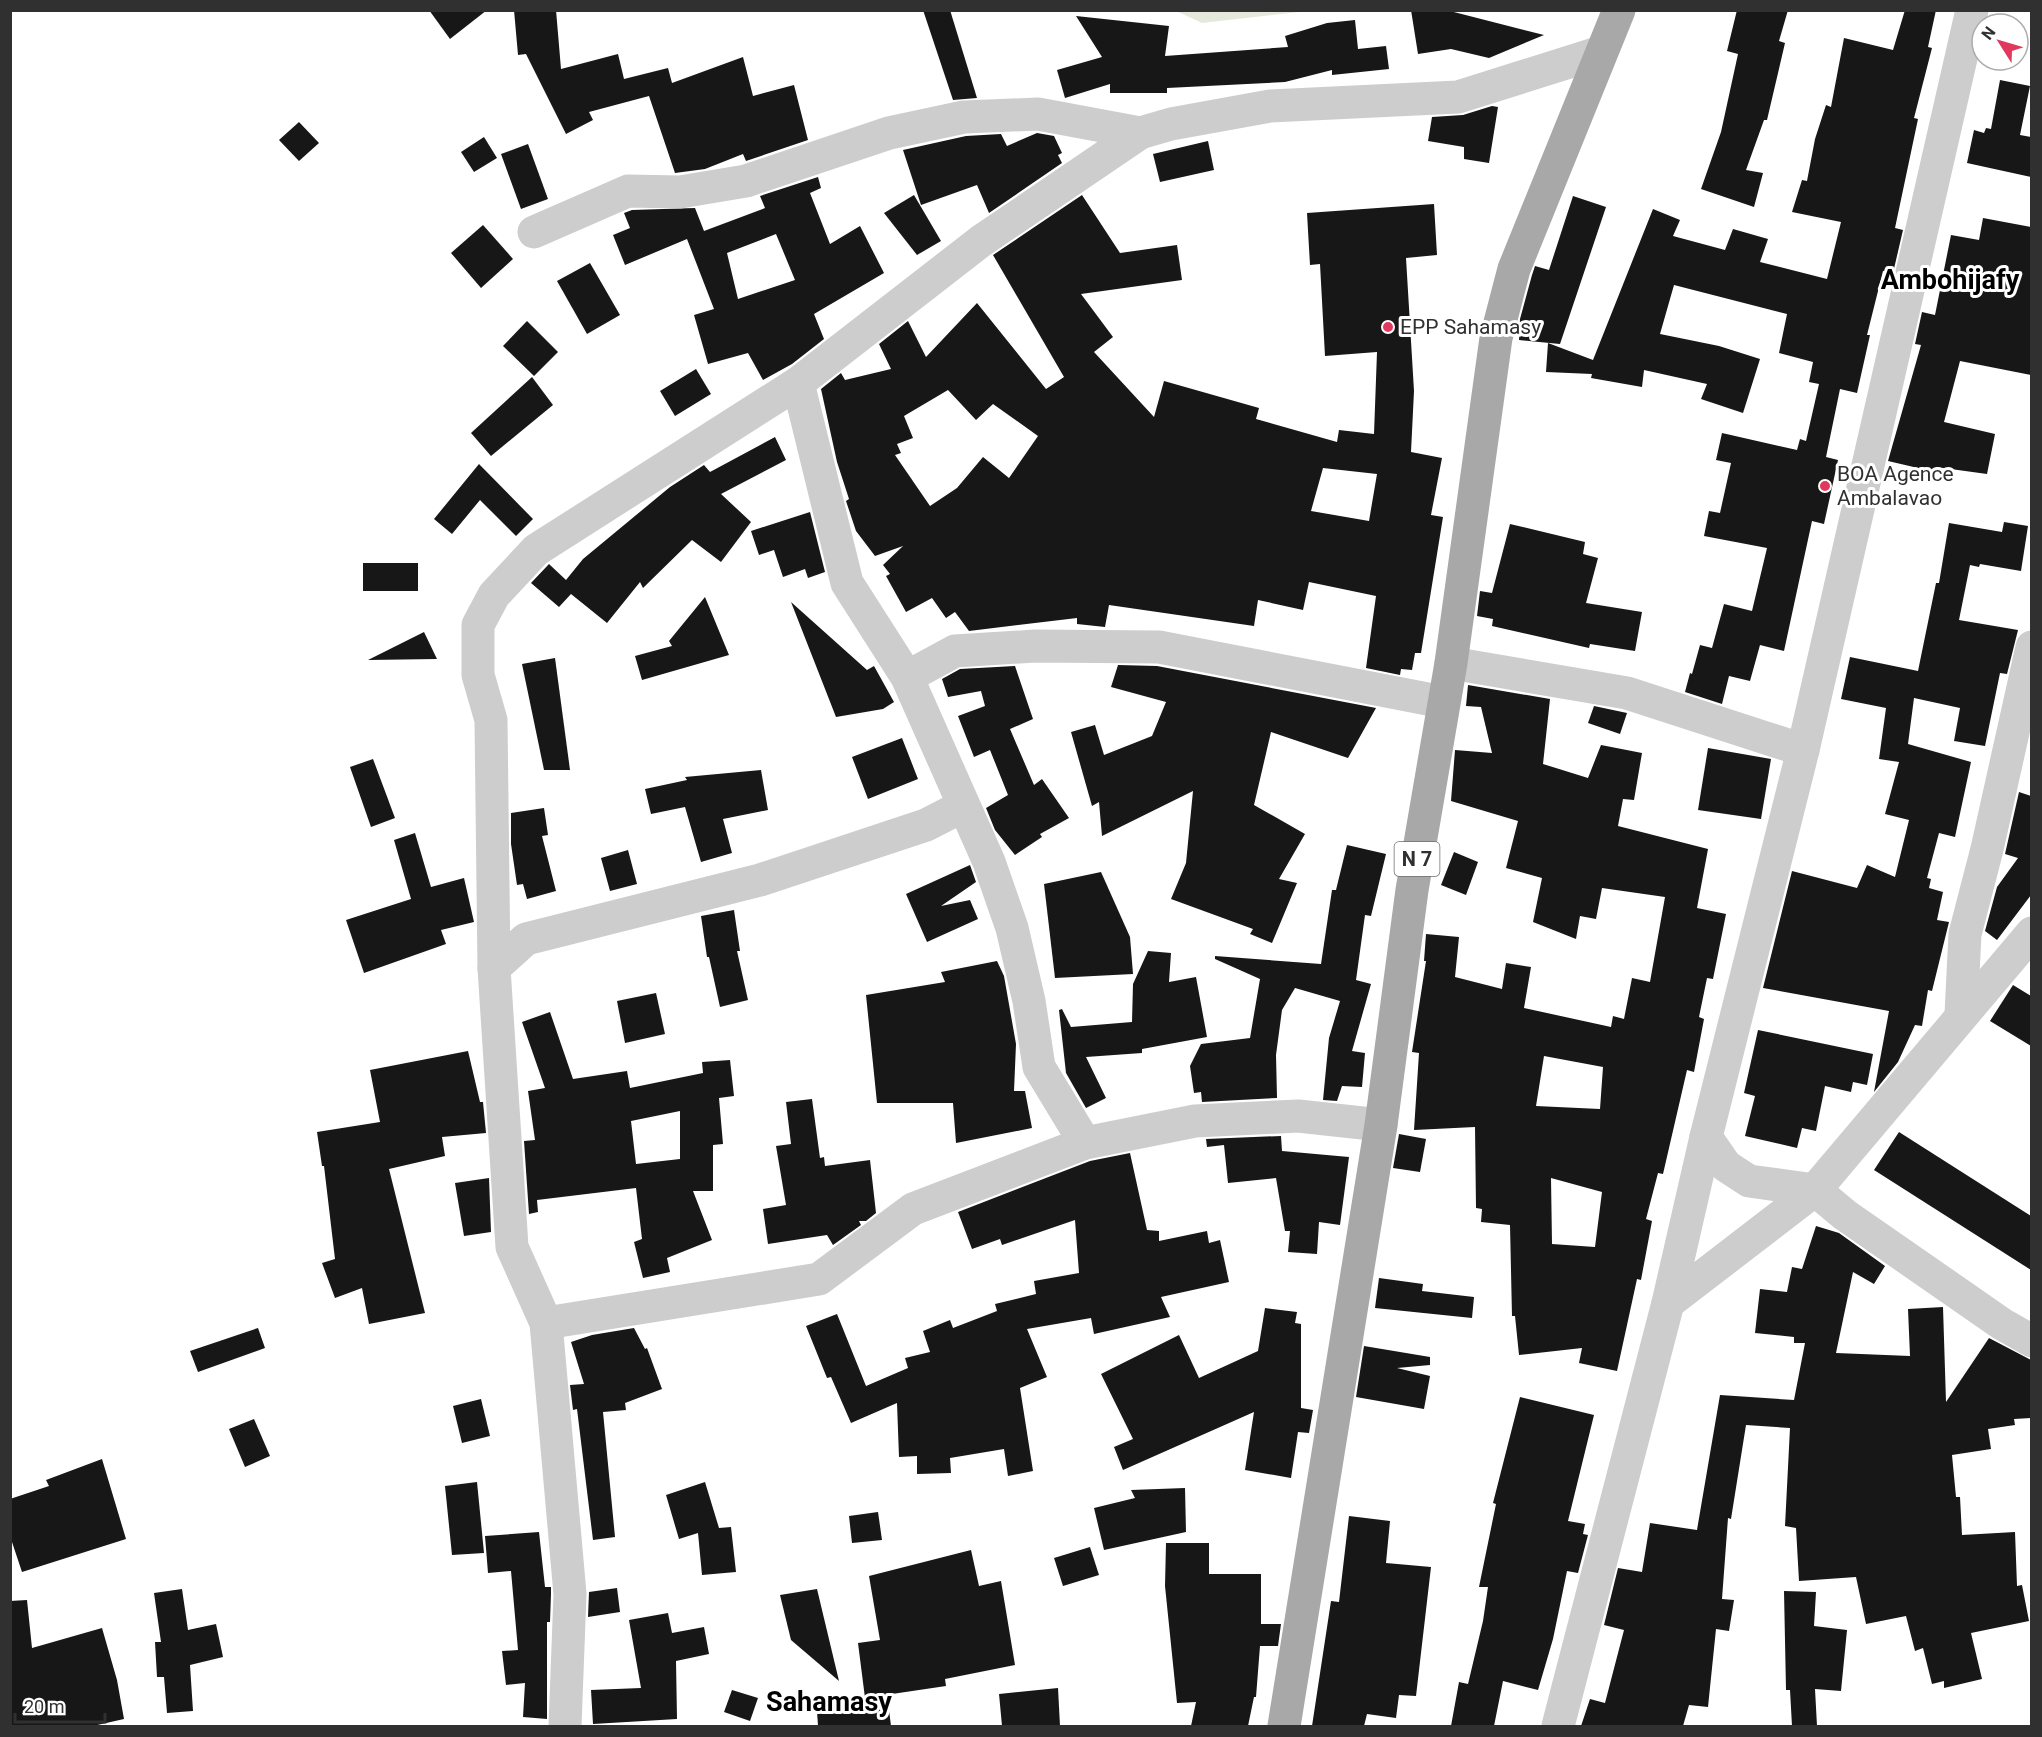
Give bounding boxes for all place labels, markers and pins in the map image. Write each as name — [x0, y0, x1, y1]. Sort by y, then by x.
place label: EPP Sahamasy — [1400, 315, 1541, 339]
marker: EPP Sahamasy — [1381, 320, 1395, 334]
place label: BOA Agence Ambalavao — [1837, 462, 1954, 510]
marker: BOA Agence Ambalavao — [1818, 479, 1832, 493]

